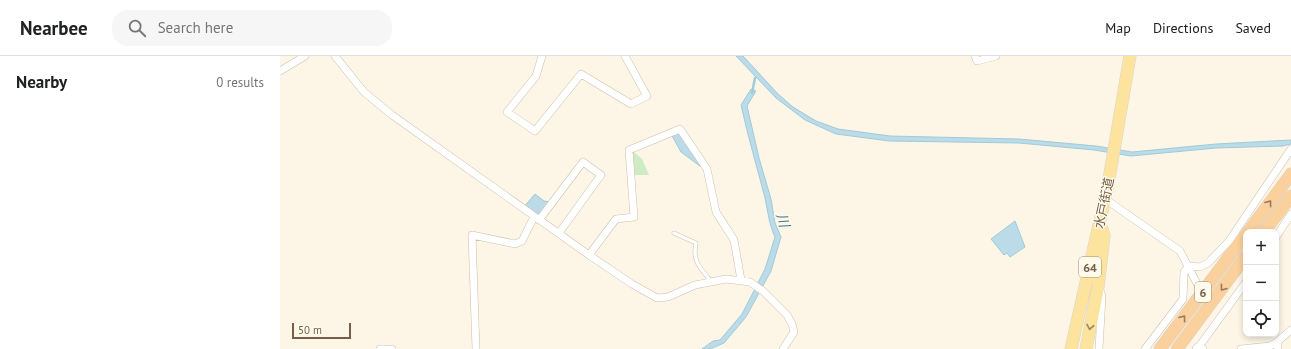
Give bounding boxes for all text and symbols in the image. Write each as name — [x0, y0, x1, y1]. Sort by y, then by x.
search box — [112, 10, 392, 46]
text: Nearbee — [20, 16, 88, 40]
icon: search — [126, 17, 148, 39]
text: Search here — [158, 18, 233, 37]
text: Map — [1105, 19, 1131, 37]
text: Directions — [1153, 19, 1213, 37]
text: Saved — [1235, 19, 1271, 37]
text: Nearby — [16, 71, 67, 93]
text: 0 results — [216, 74, 264, 91]
street label: 水戸街道 — [1090, 176, 1118, 230]
one-way arrow — [1265, 200, 1272, 207]
water label: 川 — [772, 211, 794, 231]
map controls — [1243, 229, 1279, 337]
button: + — [1243, 229, 1279, 265]
road number: 64 — [1079, 257, 1101, 277]
button: − — [1243, 265, 1279, 301]
road number: 6 — [1195, 282, 1211, 302]
one-way arrow — [1221, 283, 1228, 290]
button: locate — [1243, 301, 1279, 337]
one-way arrow — [1179, 315, 1186, 322]
scale bar — [292, 321, 351, 340]
text: 50 m — [298, 323, 322, 337]
one-way arrow — [1086, 324, 1095, 331]

